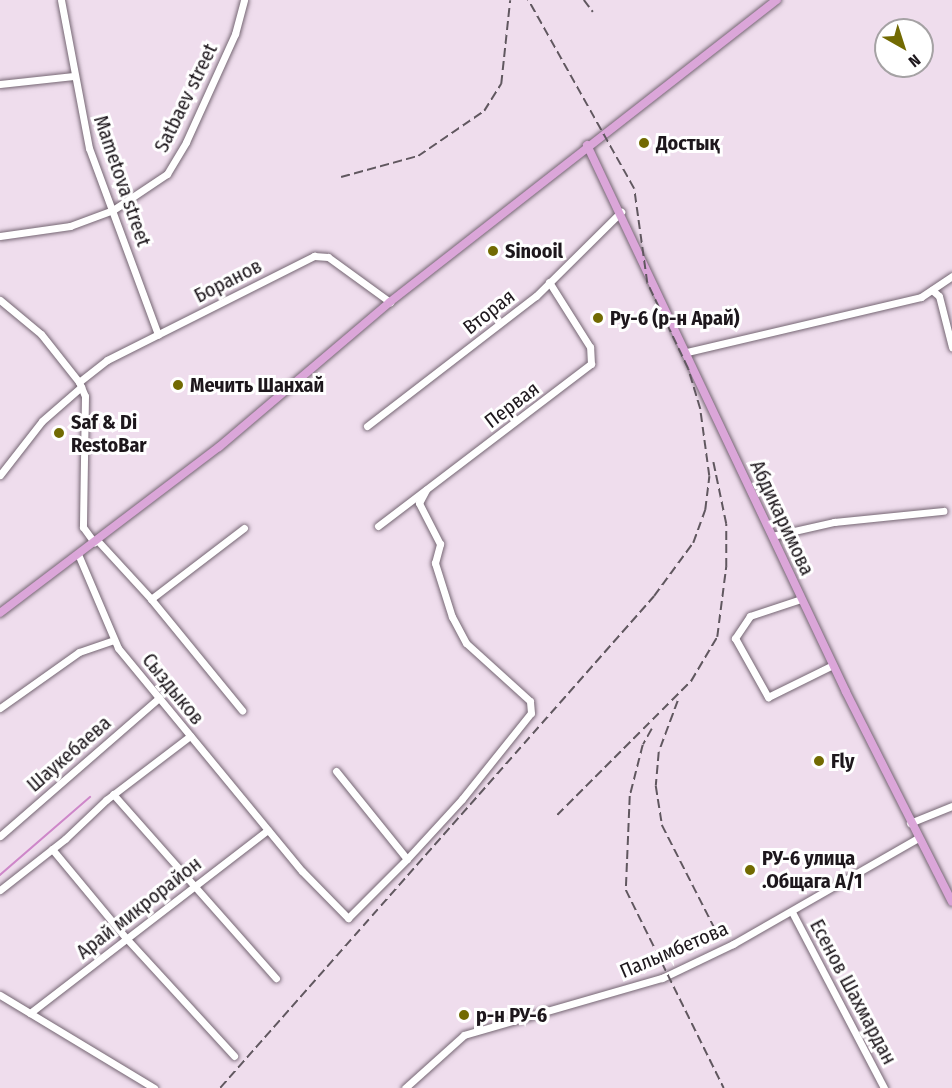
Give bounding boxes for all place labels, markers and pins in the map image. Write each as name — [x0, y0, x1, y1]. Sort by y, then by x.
place label: Достық — [656, 131, 720, 155]
marker: Достық — [637, 136, 651, 150]
place label: Sinooil — [505, 239, 563, 263]
marker: Sinooil — [486, 244, 500, 258]
place label: Ру-6 (р-н Арай) — [610, 306, 740, 330]
marker: Ру-6 (р-н Арай) — [591, 311, 605, 325]
place label: Мечить Шанхай — [190, 373, 324, 397]
marker: Мечить Шанхай — [171, 378, 185, 392]
place label: Saf & Di RestoBar — [71, 410, 147, 457]
marker: Saf & Di RestoBar — [52, 426, 66, 440]
place label: Fly — [831, 749, 854, 773]
marker: Fly — [812, 754, 826, 768]
place label: РУ-6 улица .Общага А/1 — [762, 846, 862, 893]
marker: РУ-6 улица .Общага А/1 — [743, 863, 757, 877]
place label: р-н РУ-6 — [476, 1003, 547, 1027]
marker: р-н РУ-6 — [457, 1008, 471, 1022]

